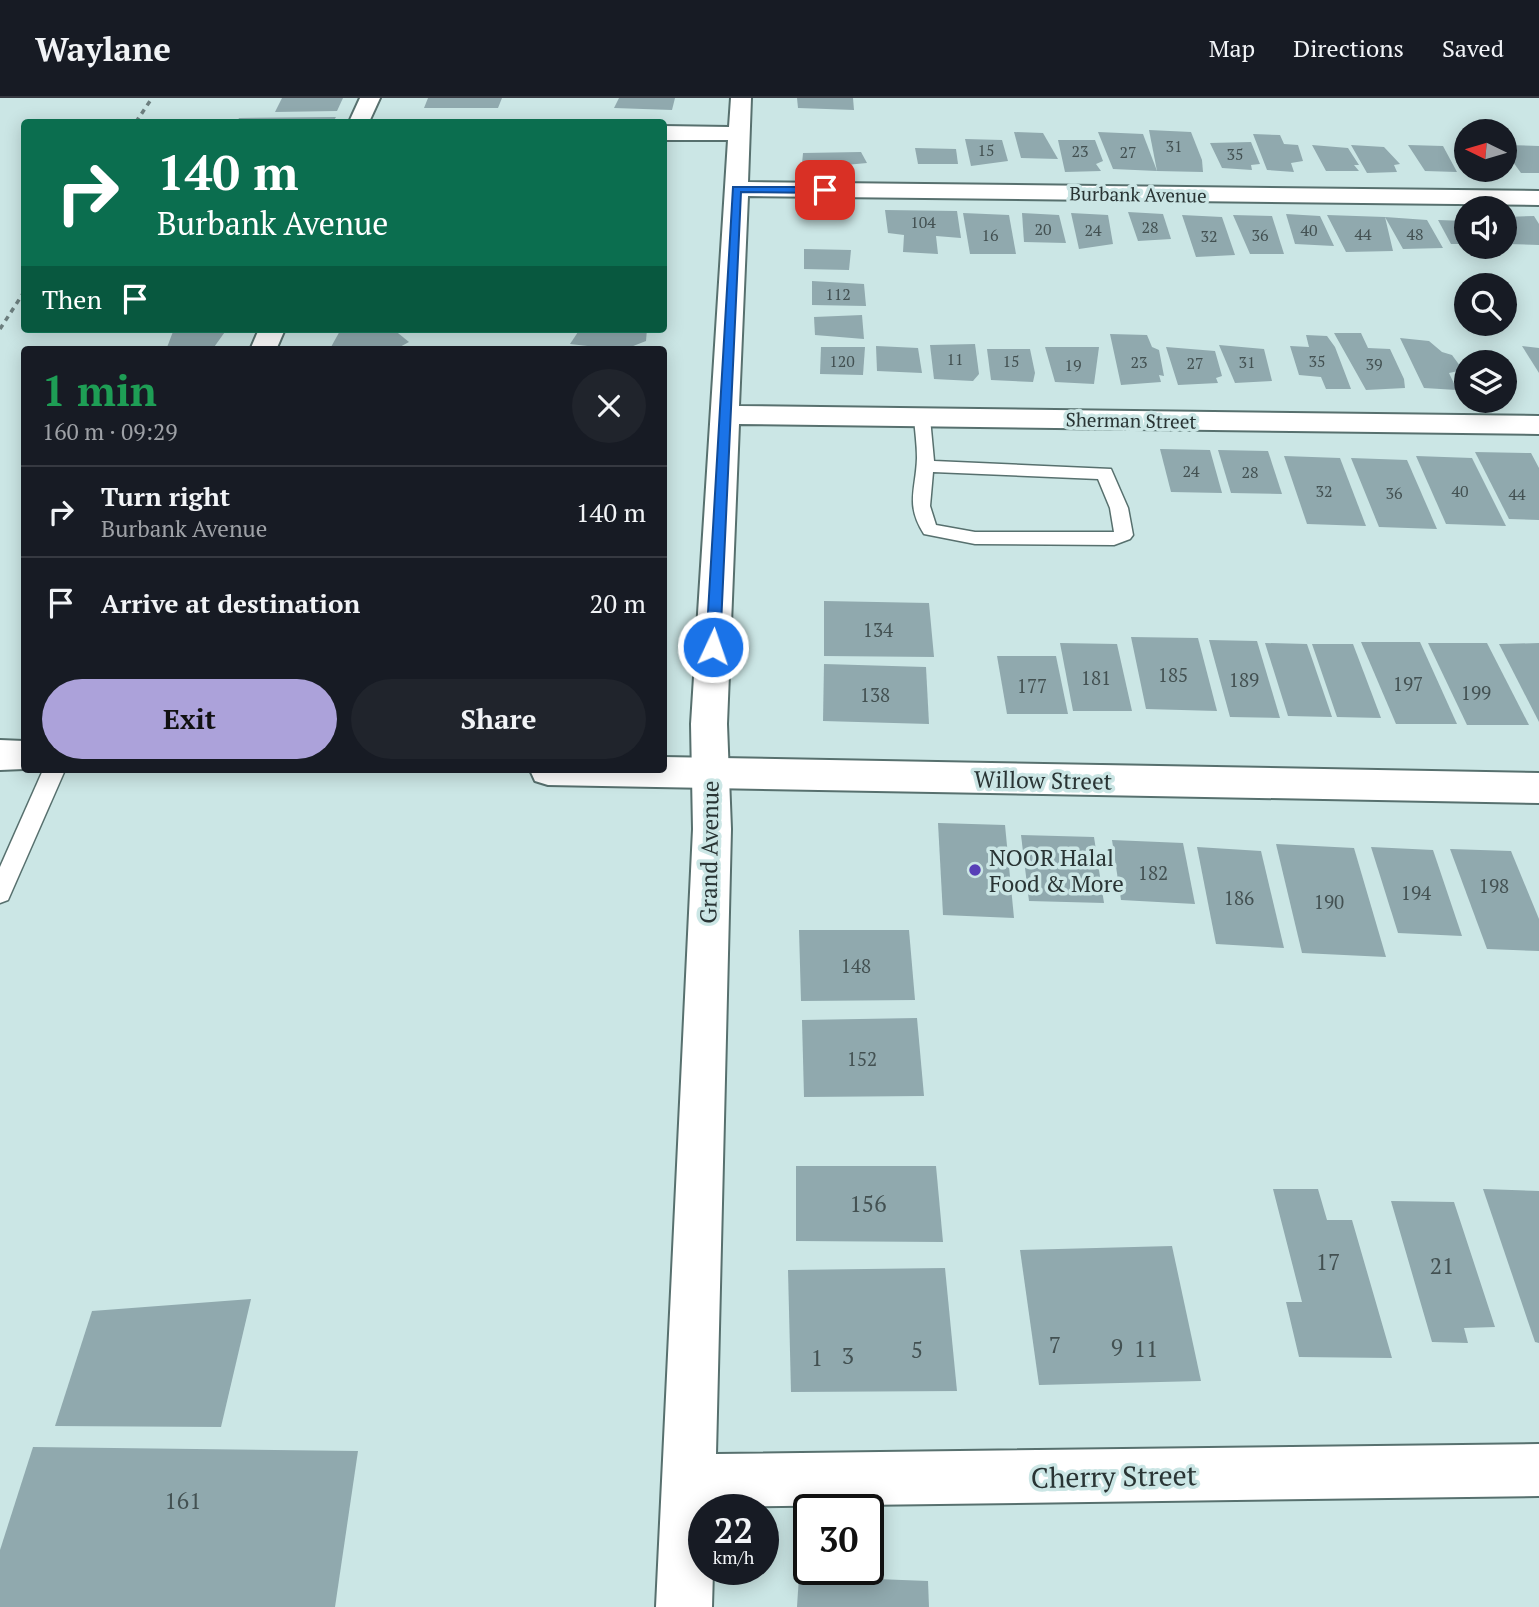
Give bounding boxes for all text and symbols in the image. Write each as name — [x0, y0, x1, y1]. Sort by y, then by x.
text: Waylane — [35, 27, 171, 70]
text: Map — [1209, 32, 1255, 64]
text: Directions — [1293, 32, 1404, 64]
text: Saved — [1442, 32, 1504, 64]
north arrow — [1454, 119, 1517, 182]
map controls — [1454, 119, 1517, 413]
house number: 31 — [1165, 135, 1183, 157]
text: 140 m — [157, 139, 299, 204]
house number: 15 — [977, 139, 995, 161]
house number: 23 — [1071, 140, 1089, 162]
house number: 27 — [1119, 141, 1137, 163]
house number: 35 — [1226, 143, 1244, 165]
icon: right — [42, 147, 133, 238]
pin — [795, 160, 855, 220]
icon: arrive — [806, 171, 844, 209]
street label: Burbank Avenue — [1069, 180, 1207, 208]
button: sound — [1454, 196, 1517, 259]
text: Burbank Avenue — [157, 202, 388, 244]
house number: 104 — [910, 211, 936, 233]
house number: 28 — [1141, 216, 1159, 238]
house number: 20 — [1034, 218, 1052, 240]
house number: 24 — [1084, 219, 1102, 241]
house number: 40 — [1300, 219, 1318, 241]
house number: 44 — [1354, 223, 1372, 245]
house number: 48 — [1406, 223, 1424, 245]
house number: 16 — [981, 224, 999, 246]
house number: 36 — [1251, 224, 1269, 246]
house number: 32 — [1200, 225, 1218, 247]
button: search — [1454, 273, 1517, 336]
icon: arrive — [116, 280, 154, 318]
text: Then — [42, 282, 102, 316]
house number: 112 — [825, 283, 851, 305]
house number: 11 — [946, 348, 964, 370]
house number: 120 — [829, 350, 855, 372]
house number: 15 — [1002, 350, 1020, 372]
house number: 35 — [1308, 350, 1326, 372]
button: layers — [1454, 350, 1517, 413]
house number: 23 — [1130, 351, 1148, 373]
house number: 31 — [1238, 351, 1256, 373]
house number: 27 — [1186, 352, 1204, 374]
house number: 39 — [1365, 353, 1383, 375]
house number: 19 — [1064, 354, 1082, 376]
text: 1 min — [42, 362, 157, 418]
button: close — [572, 369, 646, 443]
street label: Sherman Street — [1065, 406, 1197, 434]
text: 160 m · 09:29 — [42, 416, 177, 447]
house number: 24 — [1182, 460, 1200, 482]
house number: 28 — [1241, 461, 1259, 483]
text: Turn right — [101, 479, 230, 513]
house number: 32 — [1315, 480, 1333, 502]
house number: 40 — [1451, 480, 1469, 502]
house number: 36 — [1385, 482, 1403, 504]
house number: 44 — [1508, 483, 1526, 505]
icon: right — [42, 493, 80, 531]
text: 140 m — [576, 495, 646, 529]
text: Burbank Avenue — [101, 513, 267, 544]
icon: arrive — [42, 584, 80, 622]
text: Arrive at destination — [101, 586, 360, 620]
text: 20 m — [590, 586, 646, 620]
position arrow — [676, 610, 750, 684]
house number: 134 — [863, 617, 894, 642]
house number: 185 — [1158, 662, 1188, 687]
house number: 181 — [1081, 665, 1111, 690]
house number: 189 — [1229, 667, 1259, 692]
house number: 197 — [1393, 671, 1423, 696]
house number: 177 — [1017, 673, 1047, 698]
button: Exit — [42, 679, 337, 759]
button: Share — [351, 679, 646, 759]
house number: 199 — [1461, 680, 1491, 705]
house number: 138 — [860, 682, 890, 707]
street label: Willow Street — [974, 763, 1113, 797]
street label: Grand Avenue — [692, 780, 726, 924]
place label: NOOR Halal Food & More — [989, 842, 1124, 899]
house number: 182 — [1138, 860, 1168, 885]
marker: NOOR Halal Food & More — [967, 862, 983, 878]
house number: 198 — [1479, 873, 1509, 898]
house number: 194 — [1401, 880, 1432, 905]
house number: 186 — [1224, 885, 1254, 910]
house number: 190 — [1314, 889, 1344, 914]
house number: 148 — [841, 953, 871, 978]
house number: 152 — [847, 1046, 877, 1071]
house number: 156 — [850, 1188, 886, 1219]
house number: 17 — [1316, 1246, 1340, 1277]
house number: 21 — [1430, 1250, 1454, 1281]
house number: 7 — [1049, 1329, 1061, 1360]
house number: 9 — [1111, 1331, 1123, 1362]
house number: 11 — [1134, 1333, 1158, 1364]
house number: 5 — [911, 1334, 923, 1365]
house number: 3 — [842, 1340, 854, 1371]
house number: 1 — [811, 1342, 823, 1373]
street label: Cherry Street — [1031, 1456, 1198, 1496]
house number: 161 — [165, 1485, 201, 1516]
speed limit sign: 30 — [793, 1494, 884, 1585]
text: 22 — [714, 1507, 753, 1553]
text: km/h — [713, 1545, 754, 1569]

